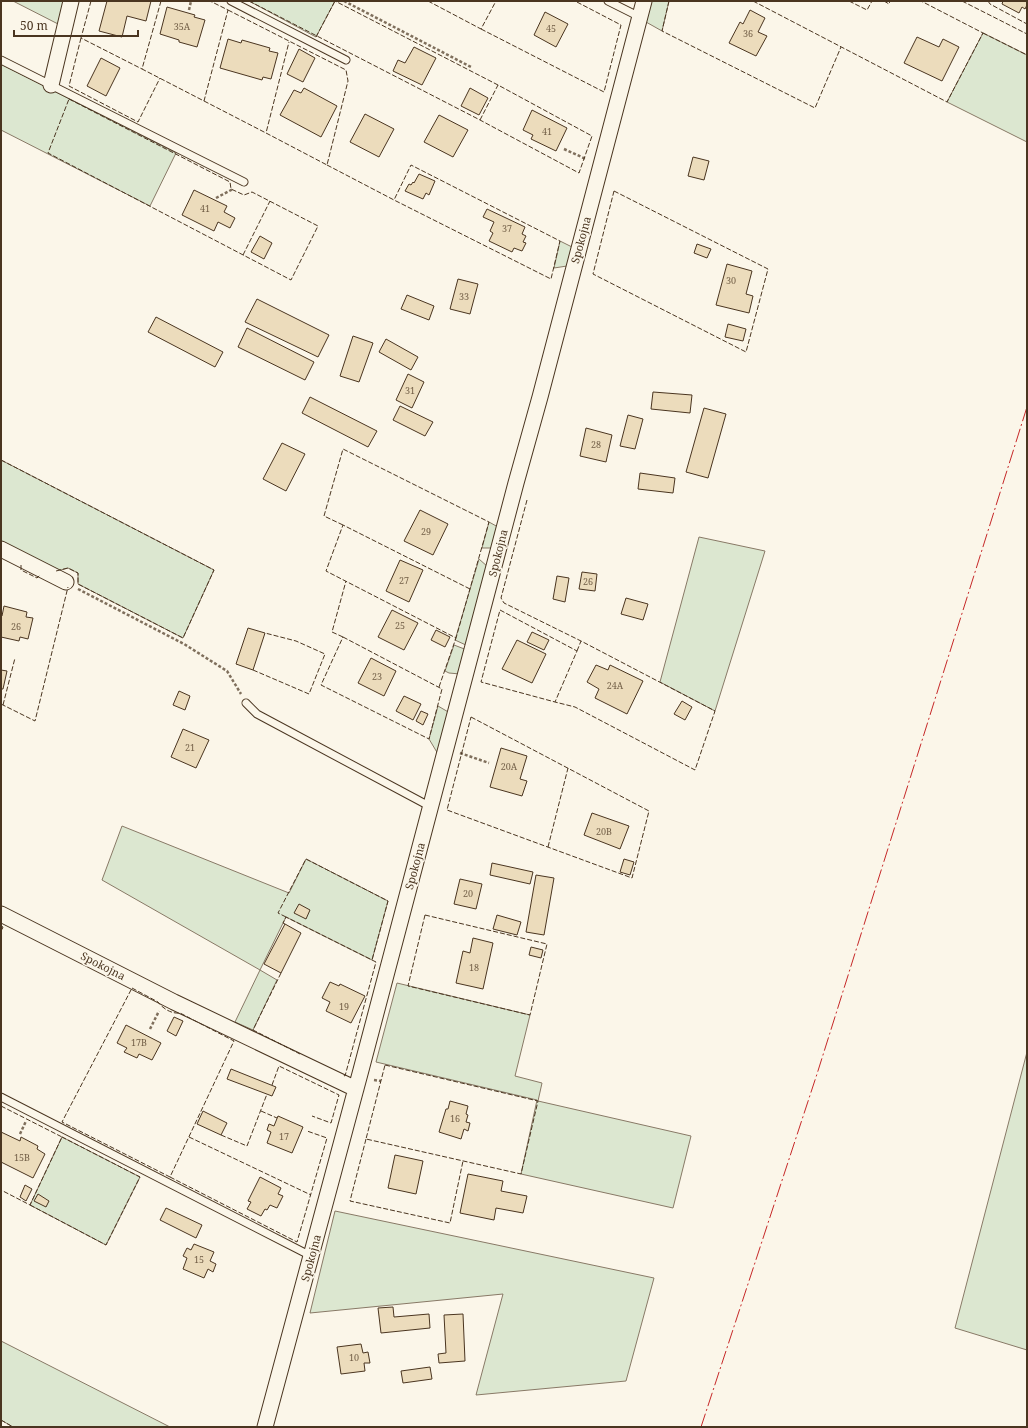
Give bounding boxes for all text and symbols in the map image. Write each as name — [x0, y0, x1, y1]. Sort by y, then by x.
scale bar — [14, 12, 138, 38]
text: 50 m — [20, 17, 48, 34]
house number: 35A — [174, 20, 191, 33]
house number: 45 — [546, 22, 556, 35]
house number: 36 — [743, 27, 753, 40]
house number: 41 — [542, 125, 552, 138]
house number: 41 — [200, 202, 210, 215]
street label: Spokojna — [567, 215, 594, 265]
house number: 37 — [502, 222, 512, 235]
house number: 30 — [726, 274, 736, 287]
house number: 33 — [459, 290, 469, 303]
house number: 31 — [405, 384, 415, 397]
house number: 28 — [591, 438, 601, 451]
house number: 29 — [421, 525, 431, 538]
street label: Spokojna — [484, 528, 511, 578]
house number: 27 — [399, 574, 409, 587]
house number: 26 — [583, 575, 593, 588]
house number: 25 — [395, 619, 405, 632]
house number: 26 — [11, 620, 21, 633]
house number: 23 — [372, 670, 382, 683]
house number: 24A — [607, 679, 624, 692]
house number: 21 — [185, 741, 195, 754]
house number: 20A — [501, 760, 518, 773]
house number: 20B — [596, 825, 612, 838]
street label: Spokojna — [401, 841, 428, 891]
house number: 20 — [463, 887, 473, 900]
street label: Spokojna — [78, 948, 128, 983]
house number: 18 — [469, 961, 479, 974]
house number: 19 — [339, 1000, 349, 1013]
house number: 17B — [131, 1036, 147, 1049]
house number: 16 — [450, 1112, 460, 1125]
house number: 17 — [279, 1130, 289, 1143]
house number: 15B — [14, 1151, 30, 1164]
street label: Spokojna — [297, 1233, 324, 1283]
house number: 15 — [194, 1253, 204, 1266]
house number: 10 — [349, 1351, 359, 1364]

